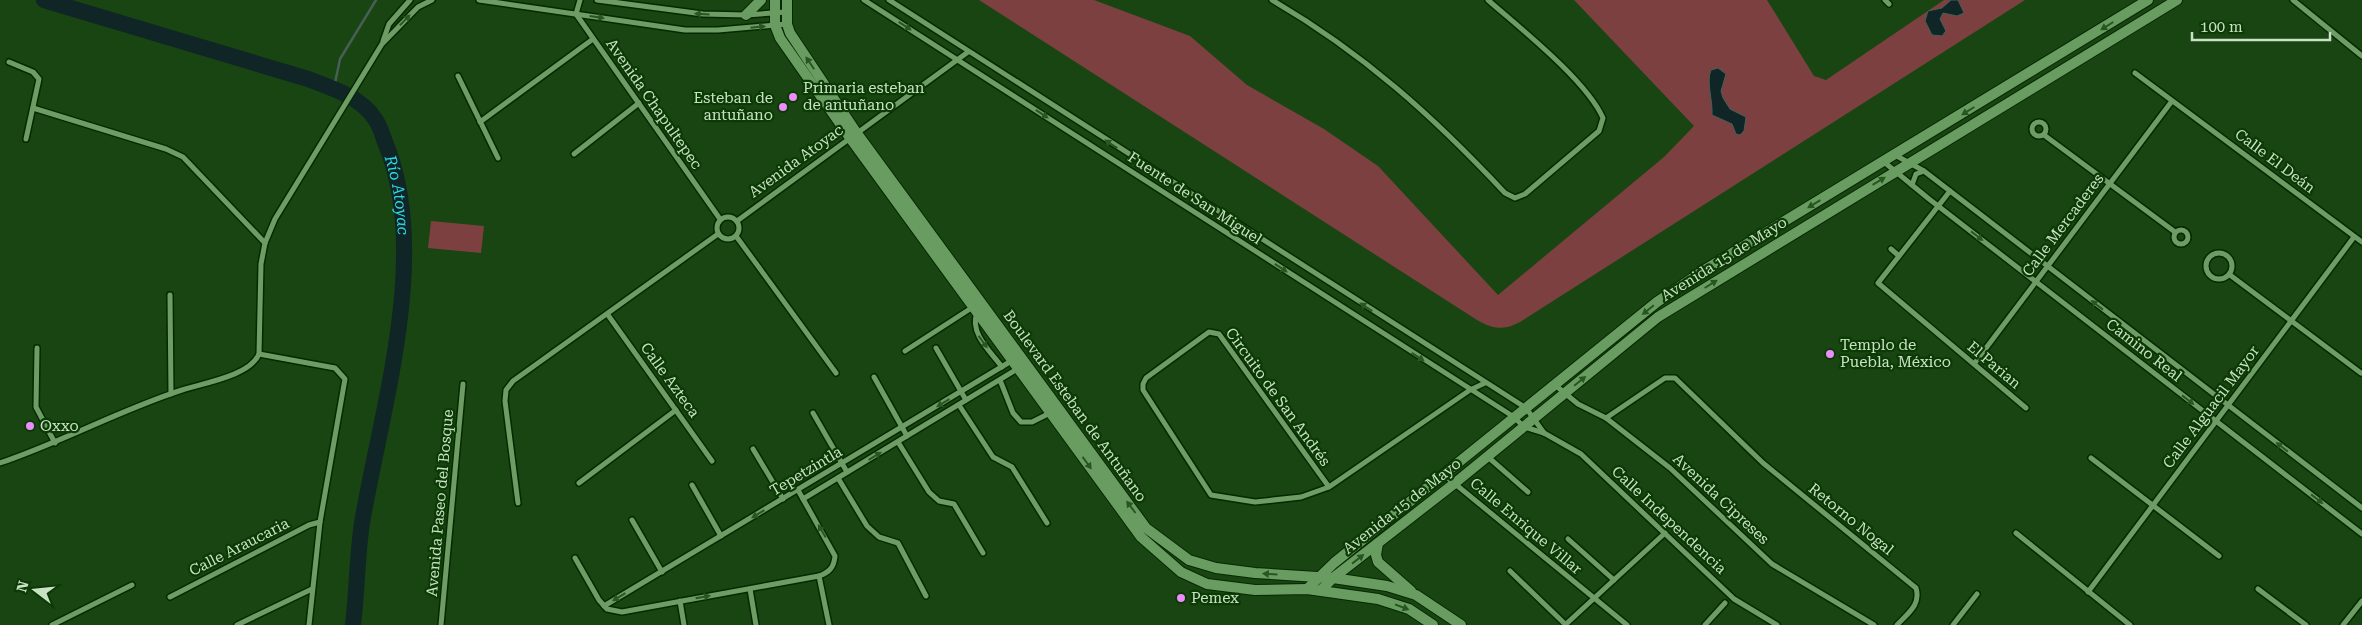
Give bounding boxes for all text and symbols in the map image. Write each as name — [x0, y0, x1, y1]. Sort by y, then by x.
one-way arrow — [694, 9, 710, 17]
scale bar — [2192, 10, 2330, 42]
one-way arrow — [589, 13, 605, 21]
one-way arrow — [399, 14, 411, 26]
text: 100 m — [2200, 18, 2243, 36]
one-way arrow — [2100, 21, 2113, 30]
one-way arrow — [751, 22, 767, 30]
one-way arrow — [898, 22, 912, 31]
street label: Avenida Chapultepec — [602, 35, 706, 173]
one-way arrow — [805, 56, 815, 70]
place label: Primaria esteban de antuñano — [803, 79, 925, 114]
place label: Esteban de antuñano — [694, 89, 773, 124]
marker: Primaria esteban de antuñano — [787, 91, 799, 103]
marker: Esteban de antuñano — [777, 101, 789, 113]
one-way arrow — [1962, 106, 1975, 115]
one-way arrow — [1035, 109, 1048, 119]
street label: Avenida Atoyac — [745, 121, 847, 201]
street label: Calle El Deán — [2231, 125, 2319, 197]
one-way arrow — [1105, 139, 1118, 148]
street label: Fuente de San Miguel — [1125, 148, 1266, 248]
water label: Río Atoyac — [381, 152, 413, 236]
street label: Calle Mercaderes — [2018, 170, 2108, 280]
one-way arrow — [1873, 177, 1886, 186]
one-way arrow — [1808, 199, 1821, 208]
street label: Avenida 15 de Mayo — [1658, 213, 1790, 305]
one-way arrow — [1970, 230, 1983, 241]
one-way arrow — [1275, 264, 1288, 273]
one-way arrow — [1704, 279, 1717, 289]
one-way arrow — [2091, 299, 2104, 310]
one-way arrow — [1359, 302, 1373, 311]
one-way arrow — [1642, 304, 1655, 315]
street label: Boulevard Esteban de Antuñano — [999, 307, 1151, 505]
street label: Camino Real — [2103, 315, 2186, 385]
street label: Circuito de San Andrés — [1222, 324, 1334, 470]
one-way arrow — [978, 335, 988, 349]
place label: Templo de Puebla, México — [1840, 336, 1951, 371]
street label: El Parian — [1964, 337, 2025, 393]
street label: Calle Azteca — [637, 339, 703, 421]
street label: Calle Alguacil Mayor — [2159, 342, 2263, 472]
marker: Templo de Puebla, México — [1824, 348, 1836, 360]
one-way arrow — [1411, 352, 1424, 361]
one-way arrow — [1574, 375, 1587, 386]
one-way arrow — [2182, 394, 2195, 405]
one-way arrow — [936, 399, 949, 408]
street label: Avenida Paseo del Bosque — [423, 409, 457, 597]
place label: Oxxo — [40, 417, 79, 435]
marker: Oxxo — [24, 420, 36, 432]
one-way arrow — [2276, 441, 2289, 452]
street label: Tepetzintla — [767, 442, 845, 500]
street label: Avenida Cipreses — [1669, 450, 1773, 548]
one-way arrow — [868, 451, 881, 460]
street label: Avenida 15 de Mayo — [1339, 454, 1465, 558]
one-way arrow — [1082, 456, 1092, 470]
street label: Calle Independencia — [1608, 462, 1730, 578]
street label: Calle Enrique Villar — [1467, 474, 1585, 578]
street label: Retorno Nogal — [1805, 479, 1897, 559]
one-way arrow — [2310, 494, 2324, 504]
one-way arrow — [1125, 501, 1136, 514]
one-way arrow — [752, 509, 765, 518]
street label: Calle Araucaria — [186, 514, 292, 580]
one-way arrow — [818, 525, 827, 538]
one-way arrow — [1351, 554, 1365, 564]
north arrow — [10, 565, 60, 615]
one-way arrow — [1262, 570, 1278, 578]
text: N — [13, 579, 32, 594]
place label: Pemex — [1191, 589, 1239, 607]
marker: Pemex — [1175, 592, 1187, 604]
one-way arrow — [612, 593, 625, 602]
one-way arrow — [695, 593, 711, 601]
one-way arrow — [1395, 603, 1410, 611]

